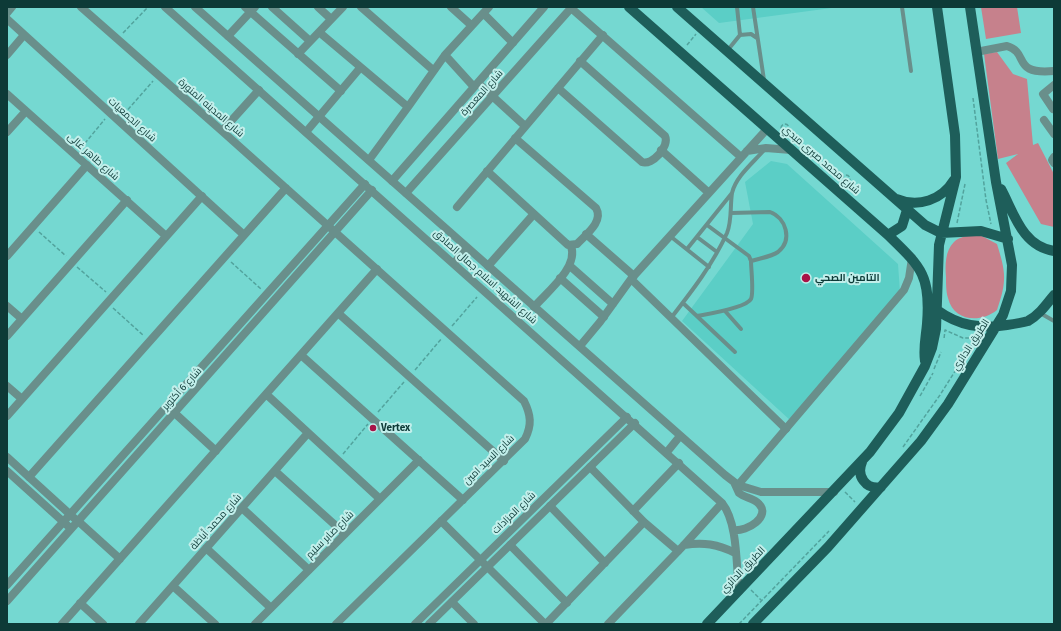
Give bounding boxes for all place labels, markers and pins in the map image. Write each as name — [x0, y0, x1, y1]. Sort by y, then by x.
marker: التامين الصحي — [800, 272, 812, 284]
place label: التامين الصحي — [815, 272, 880, 284]
place label: Vertex — [381, 422, 410, 434]
marker: Vertex — [368, 423, 378, 433]

